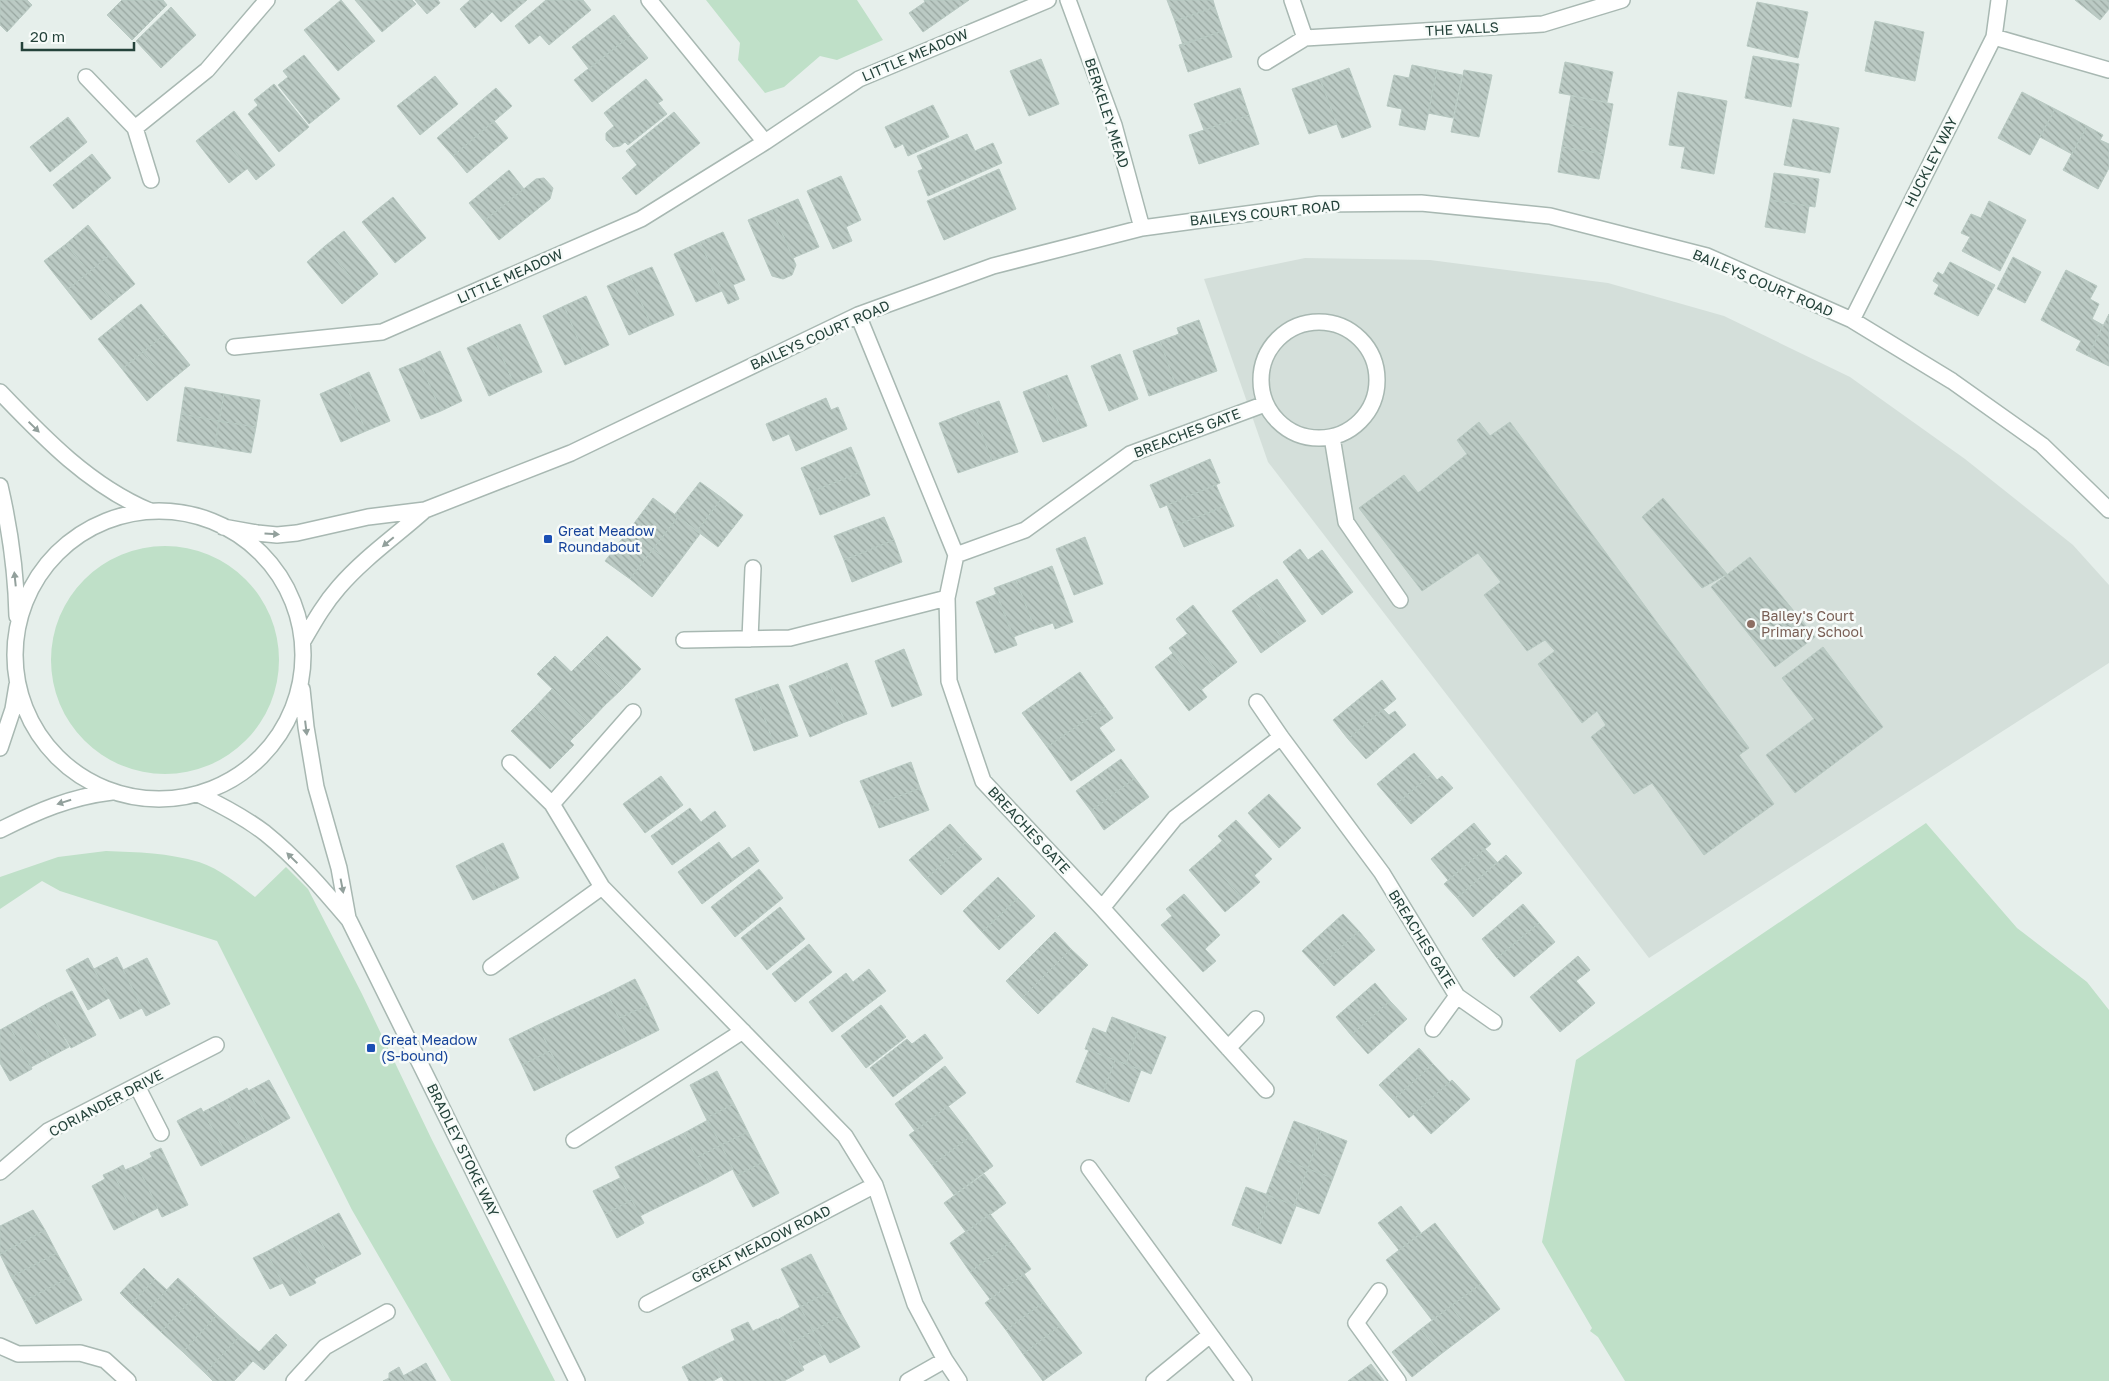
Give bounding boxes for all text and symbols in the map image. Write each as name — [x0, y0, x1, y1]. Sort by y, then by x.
street label: THE VALLS — [1425, 18, 1499, 39]
scale bar — [22, 20, 135, 52]
street label: LITTLE MEADOW — [859, 24, 971, 85]
text: 20 m — [30, 27, 65, 45]
street label: BERKELEY MEAD — [1082, 56, 1133, 170]
street label: HUCKLEY WAY — [1901, 114, 1961, 210]
street label: BAILEYS COURT ROAD — [1189, 196, 1341, 229]
street label: LITTLE MEADOW — [454, 244, 566, 306]
street label: BAILEYS COURT ROAD — [1690, 245, 1836, 320]
street label: BAILEYS COURT ROAD — [747, 296, 892, 373]
street label: BREACHES GATE — [1131, 404, 1243, 461]
one-way arrow — [27, 421, 39, 433]
place label: Great Meadow Roundabout — [558, 522, 654, 555]
one-way arrow — [264, 530, 280, 538]
marker: Great Meadow Roundabout — [542, 533, 554, 545]
one-way arrow — [382, 537, 395, 548]
one-way arrow — [11, 571, 19, 587]
place label: Bailey's Court Primary School — [1761, 607, 1863, 640]
marker: Bailey's Court Primary School — [1745, 618, 1757, 630]
one-way arrow — [302, 721, 310, 737]
street label: BREACHES GATE — [985, 783, 1074, 877]
one-way arrow — [57, 798, 72, 806]
one-way arrow — [286, 852, 298, 864]
one-way arrow — [339, 879, 347, 895]
street label: BREACHES GATE — [1385, 886, 1460, 991]
place label: Great Meadow (S-bound) — [381, 1031, 477, 1064]
marker: Great Meadow (S-bound) — [365, 1042, 377, 1054]
street label: CORIANDER DRIVE — [46, 1065, 166, 1140]
street label: BRADLEY STOKE WAY — [424, 1080, 503, 1219]
street label: GREAT MEADOW ROAD — [688, 1201, 833, 1286]

